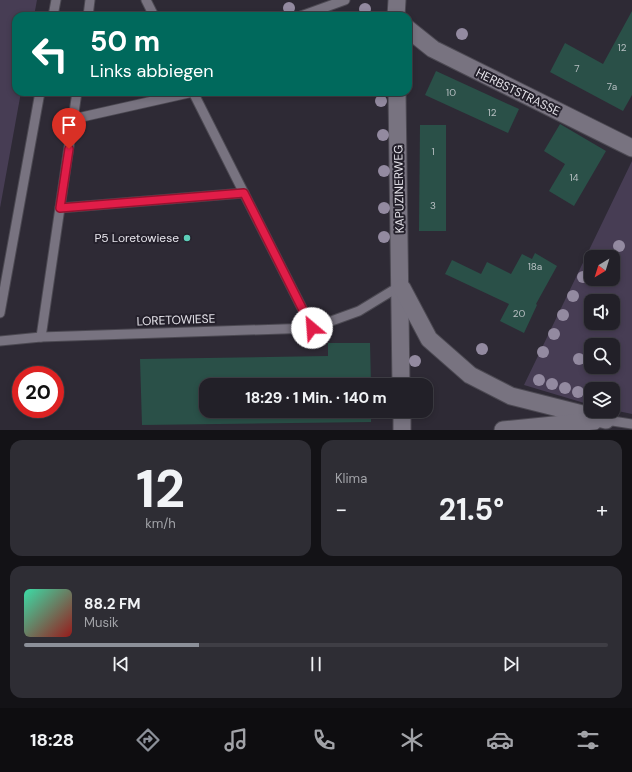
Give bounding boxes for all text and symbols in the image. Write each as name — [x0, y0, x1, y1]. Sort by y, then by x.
text: 50 m — [90, 23, 160, 60]
icon: left — [24, 28, 76, 80]
house number: 12 — [618, 41, 627, 54]
text: Links abbiegen — [90, 59, 214, 83]
house number: 7 — [574, 62, 580, 75]
street label: HERBSTSTRASSE — [473, 65, 563, 119]
house number: 7a — [607, 80, 617, 93]
house number: 10 — [446, 86, 456, 99]
house number: 12 — [488, 106, 497, 119]
pin — [52, 108, 86, 149]
icon: arrive — [58, 114, 80, 136]
street label: KAPUZINERWEG — [390, 145, 408, 233]
house number: 1 — [431, 145, 435, 158]
house number: 14 — [569, 171, 579, 184]
house number: 3 — [430, 199, 436, 212]
place label: P5 Loretowiese — [95, 230, 179, 246]
marker: P5 Loretowiese — [182, 233, 192, 243]
north arrow — [584, 250, 620, 286]
map controls — [584, 250, 620, 418]
house number: 18a — [528, 260, 542, 273]
button: sound — [584, 294, 620, 330]
position arrow — [291, 307, 333, 349]
house number: 20 — [513, 307, 525, 320]
street label: LORETOWIESE — [136, 311, 216, 329]
button: search — [584, 338, 620, 374]
speed limit sign: 20 — [12, 366, 64, 418]
button: layers — [584, 382, 620, 418]
text: 18:29 · 1 Min. · 140 m — [245, 388, 387, 408]
text: 12 — [136, 455, 185, 523]
text: Klima — [335, 470, 367, 487]
text: 21.5° — [439, 490, 504, 529]
text: − — [335, 495, 347, 524]
text: + — [596, 495, 608, 524]
text: km/h — [145, 515, 176, 532]
text: 88.2 FM — [84, 594, 141, 614]
text: Musik — [84, 614, 119, 631]
icon: previous — [110, 653, 132, 675]
icon: pause — [305, 653, 327, 675]
icon: next — [500, 653, 522, 675]
icon: directions — [134, 726, 162, 754]
icon: music — [222, 726, 250, 754]
icon: phone — [310, 726, 338, 754]
icon: climate — [398, 726, 426, 754]
icon: car — [486, 726, 514, 754]
icon: filters — [574, 726, 602, 754]
text: 18:28 — [30, 728, 74, 752]

